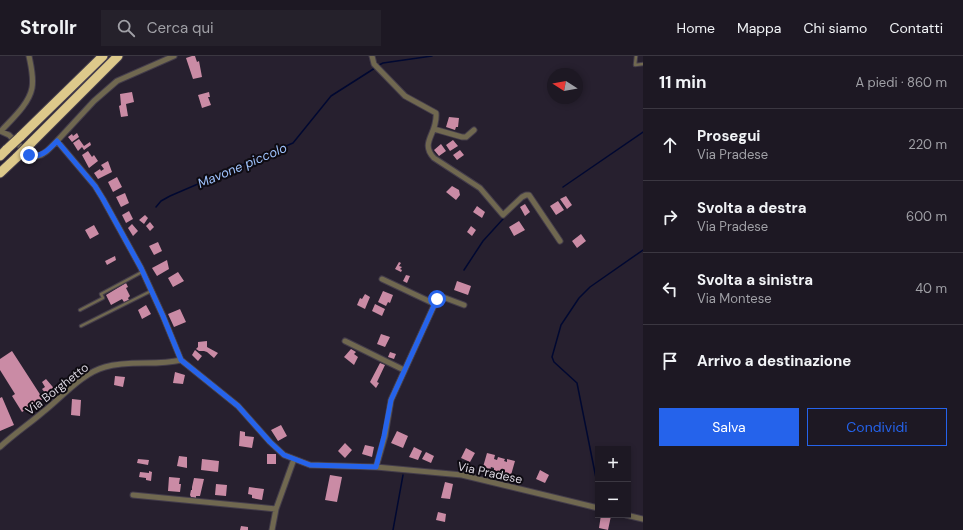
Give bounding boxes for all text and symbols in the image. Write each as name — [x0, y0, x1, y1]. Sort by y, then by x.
search box — [101, 10, 381, 46]
text: Strollr — [20, 15, 77, 40]
icon: search — [115, 17, 137, 39]
text: Cerca qui — [147, 18, 214, 38]
text: Home — [677, 19, 715, 37]
text: Mappa — [737, 19, 781, 37]
text: Chi siamo — [803, 19, 867, 37]
text: Contatti — [889, 19, 943, 37]
north arrow — [547, 68, 583, 104]
text: 11 min — [659, 71, 707, 93]
text: A piedi · 860 m — [856, 74, 947, 91]
text: Prosegui — [697, 126, 760, 146]
icon: ahead — [659, 134, 681, 156]
text: 220 m — [908, 136, 947, 153]
water label: Mavone piccolo — [195, 139, 290, 192]
route end — [20, 146, 38, 164]
text: Via Pradese — [697, 146, 768, 163]
text: Svolta a destra — [697, 198, 807, 218]
icon: right — [659, 206, 681, 228]
text: 600 m — [906, 208, 947, 225]
text: Via Pradese — [697, 218, 768, 235]
text: Svolta a sinistra — [697, 270, 813, 290]
icon: left — [659, 278, 681, 300]
text: 40 m — [915, 280, 947, 297]
route start — [428, 290, 446, 308]
text: Via Montese — [697, 290, 772, 307]
icon: arrive — [659, 350, 681, 372]
text: Arrivo a destinazione — [697, 351, 851, 371]
street label: Via Borghetto — [22, 359, 92, 419]
button: Salva — [659, 408, 799, 446]
button: Condividi — [807, 408, 947, 446]
map controls — [595, 446, 631, 518]
button: + — [595, 446, 631, 482]
street label: Via Pradese — [456, 458, 524, 488]
button: − — [595, 482, 631, 518]

